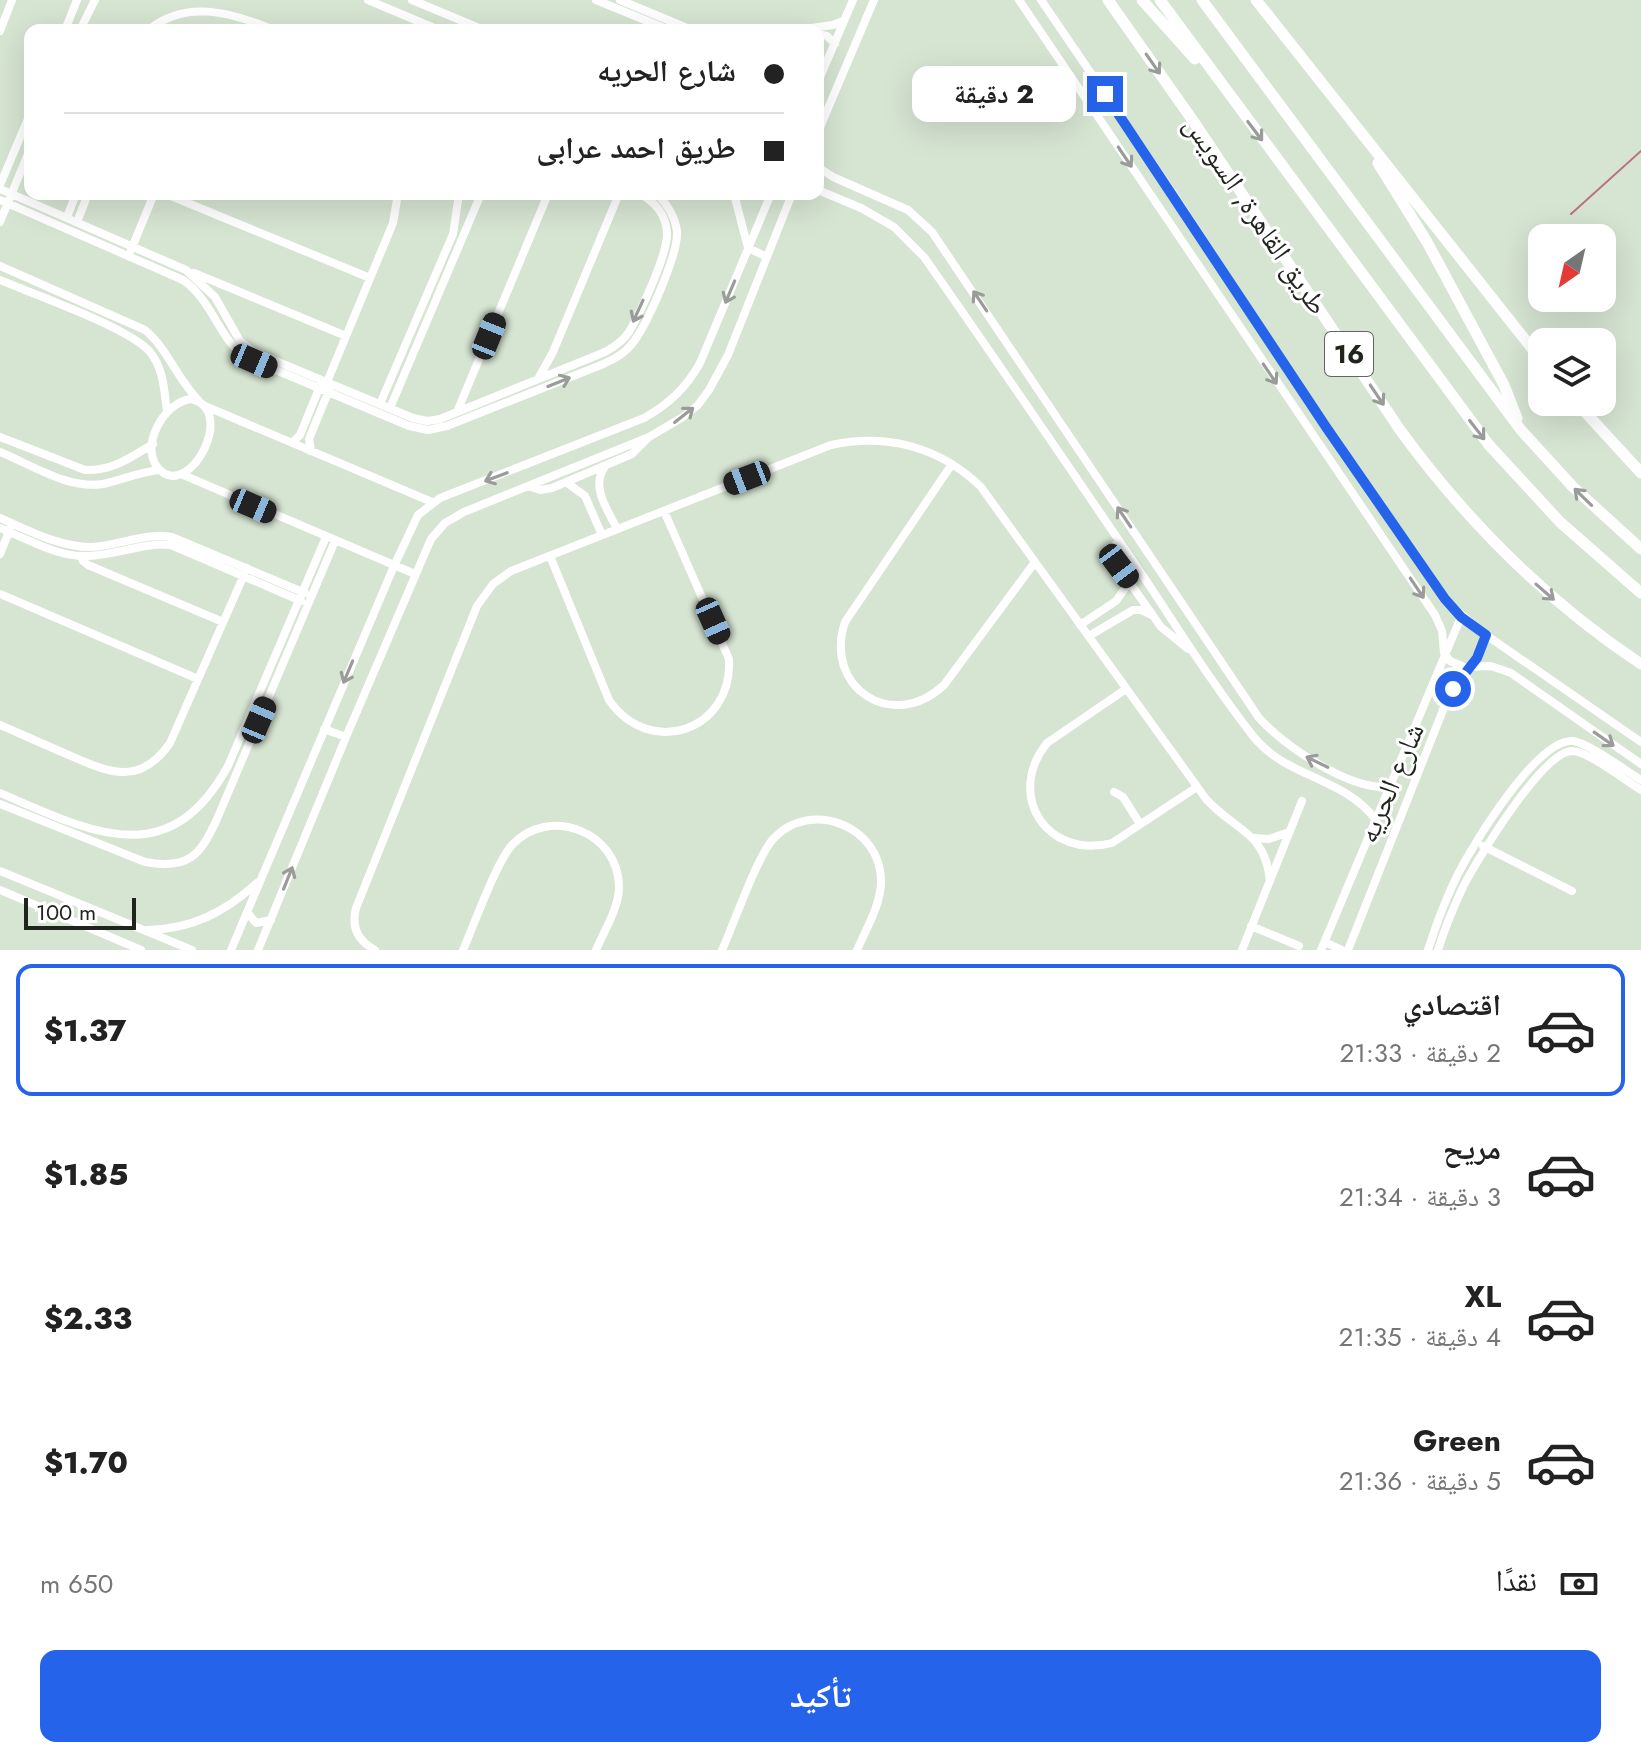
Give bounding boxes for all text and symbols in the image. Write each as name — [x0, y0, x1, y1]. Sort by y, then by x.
text: شارع الحريه — [597, 49, 736, 92]
one-way arrow — [1145, 52, 1161, 74]
callout: 2 دقيقة — [913, 66, 1077, 122]
text: 2 دقيقة — [954, 75, 1034, 113]
route end — [1087, 76, 1123, 112]
street label: طريق القاهرة, السويس — [1174, 107, 1338, 323]
one-way arrow — [1247, 120, 1264, 141]
text: طريق احمد عرابى — [536, 126, 736, 169]
one-way arrow — [1117, 146, 1134, 168]
north arrow — [1528, 224, 1616, 312]
map controls — [1528, 224, 1616, 416]
one-way arrow — [721, 279, 736, 304]
one-way arrow — [971, 290, 988, 312]
one-way arrow — [630, 298, 645, 323]
car — [469, 309, 509, 363]
button: layers — [1528, 328, 1616, 416]
road number: 16 — [1325, 332, 1373, 376]
car — [227, 341, 281, 381]
one-way arrow — [1262, 362, 1278, 384]
one-way arrow — [546, 374, 571, 388]
one-way arrow — [1369, 383, 1385, 406]
one-way arrow — [673, 407, 694, 424]
one-way arrow — [1468, 419, 1486, 440]
car — [720, 458, 774, 498]
one-way arrow — [484, 471, 509, 485]
car — [226, 486, 280, 526]
one-way arrow — [1574, 488, 1593, 507]
one-way arrow — [1116, 506, 1132, 528]
car — [1095, 540, 1143, 592]
one-way arrow — [1409, 577, 1425, 599]
one-way arrow — [1535, 583, 1555, 601]
car — [692, 594, 734, 648]
one-way arrow — [340, 659, 355, 684]
route start — [1435, 671, 1471, 707]
car — [239, 693, 279, 747]
street label: شارع الحريه — [1347, 717, 1435, 849]
one-way arrow — [1593, 731, 1615, 747]
one-way arrow — [1305, 754, 1329, 770]
one-way arrow — [282, 866, 296, 891]
scale bar — [24, 894, 136, 930]
text: 100 m — [36, 896, 96, 928]
text: اقتصادي — [1403, 983, 1501, 1026]
icon: car — [1525, 994, 1597, 1066]
text: $1.37 — [44, 1009, 126, 1052]
text: 2 دقيقة · 21:33 — [1339, 1034, 1501, 1072]
text: مريح — [1443, 1127, 1501, 1170]
icon: car — [1525, 1138, 1597, 1210]
text: $1.85 — [44, 1153, 128, 1196]
text: 3 دقيقة · 21:34 — [1339, 1178, 1501, 1216]
text: XL — [1465, 1275, 1501, 1318]
icon: car — [1525, 1282, 1597, 1354]
text: $2.33 — [44, 1297, 132, 1340]
text: 4 دقيقة · 21:35 — [1339, 1318, 1501, 1356]
text: Green — [1413, 1419, 1501, 1462]
icon: car — [1525, 1426, 1597, 1498]
text: $1.70 — [44, 1441, 128, 1484]
text: 5 دقيقة · 21:36 — [1339, 1462, 1501, 1500]
text: نقدًا — [1496, 1559, 1537, 1602]
icon: cash — [1557, 1562, 1601, 1606]
text: 650 m — [40, 1565, 113, 1603]
button: تأكيد — [40, 1650, 1601, 1742]

